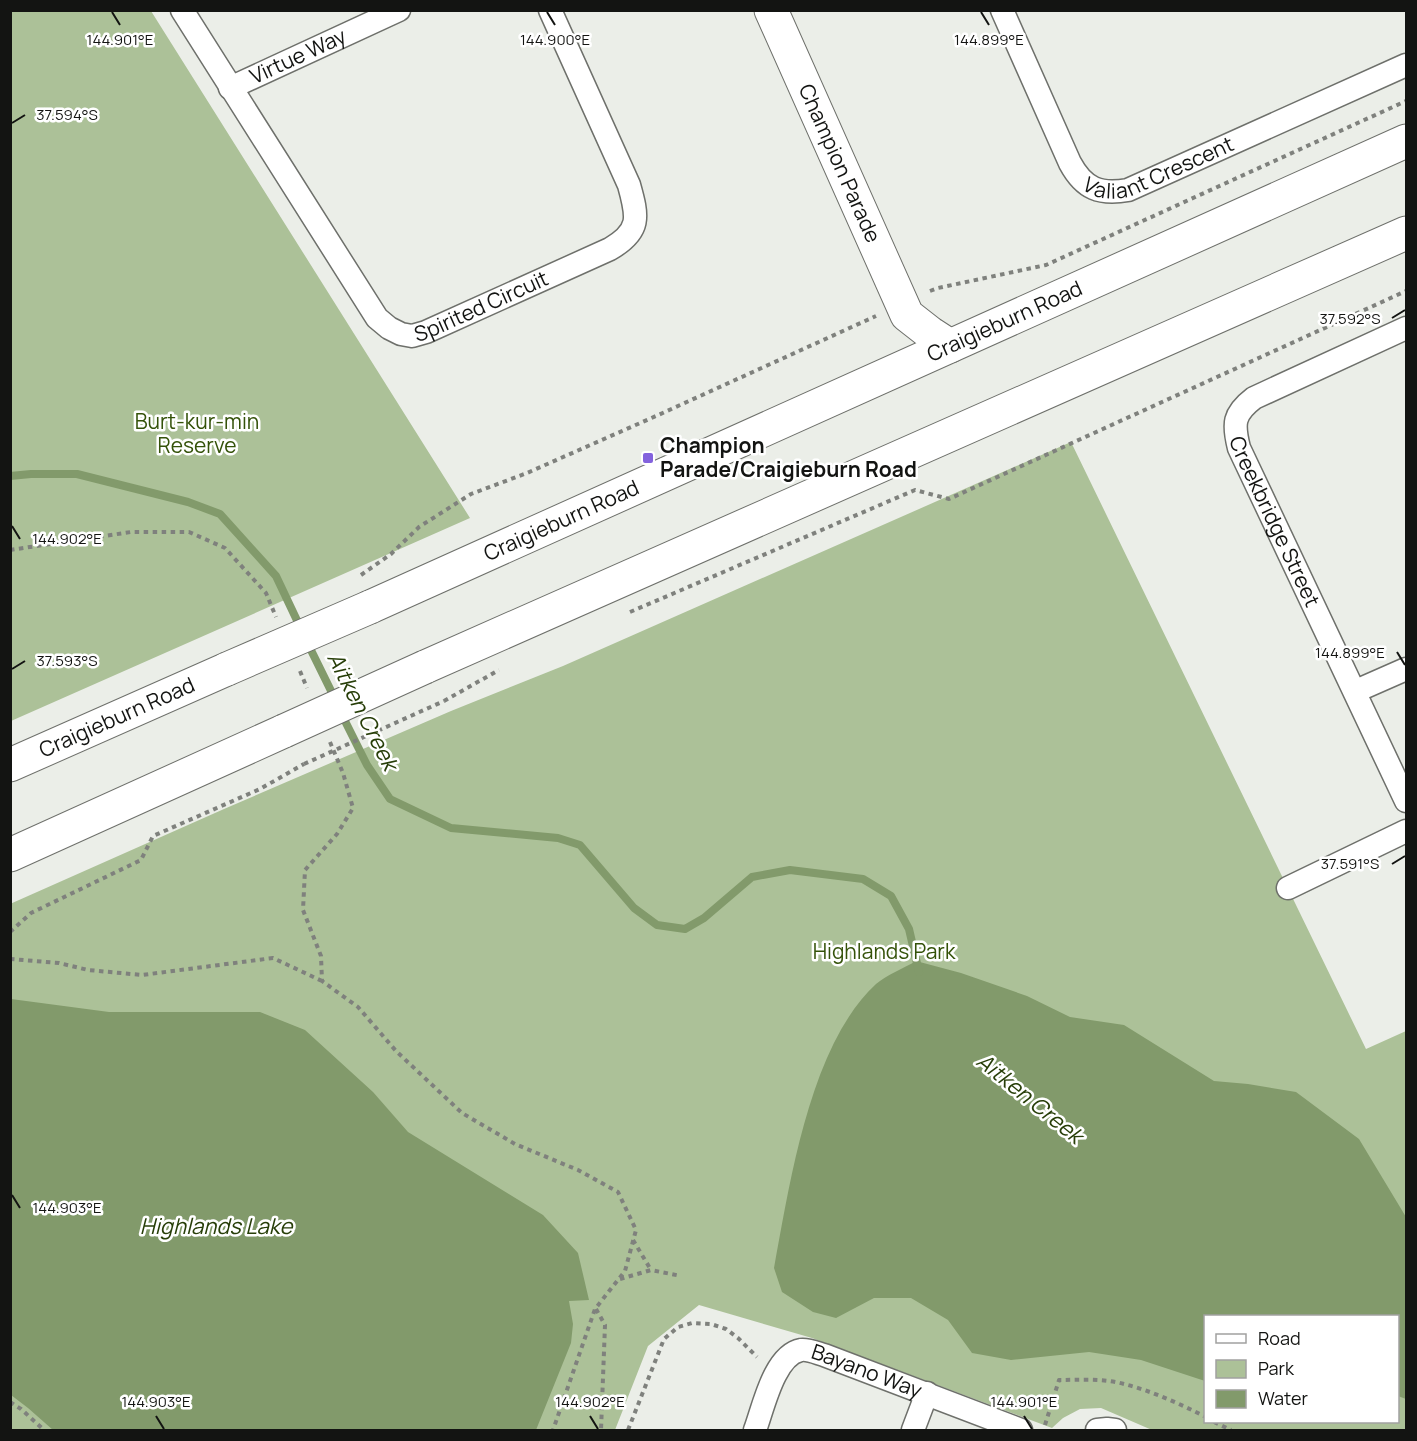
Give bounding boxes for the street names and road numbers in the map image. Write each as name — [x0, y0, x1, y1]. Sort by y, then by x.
street label: Virtue Way — [245, 21, 350, 90]
street label: Champion Parade — [793, 79, 888, 247]
street label: Valiant Crescent — [1078, 129, 1238, 205]
street label: Spirited Circuit — [411, 264, 553, 348]
street label: Craigieburn Road — [922, 273, 1086, 368]
street label: Creekbridge Street — [1224, 434, 1327, 611]
street label: Craigieburn Road — [479, 473, 643, 567]
street label: Craigieburn Road — [34, 670, 199, 763]
street label: Bayano Way — [808, 1337, 926, 1404]

